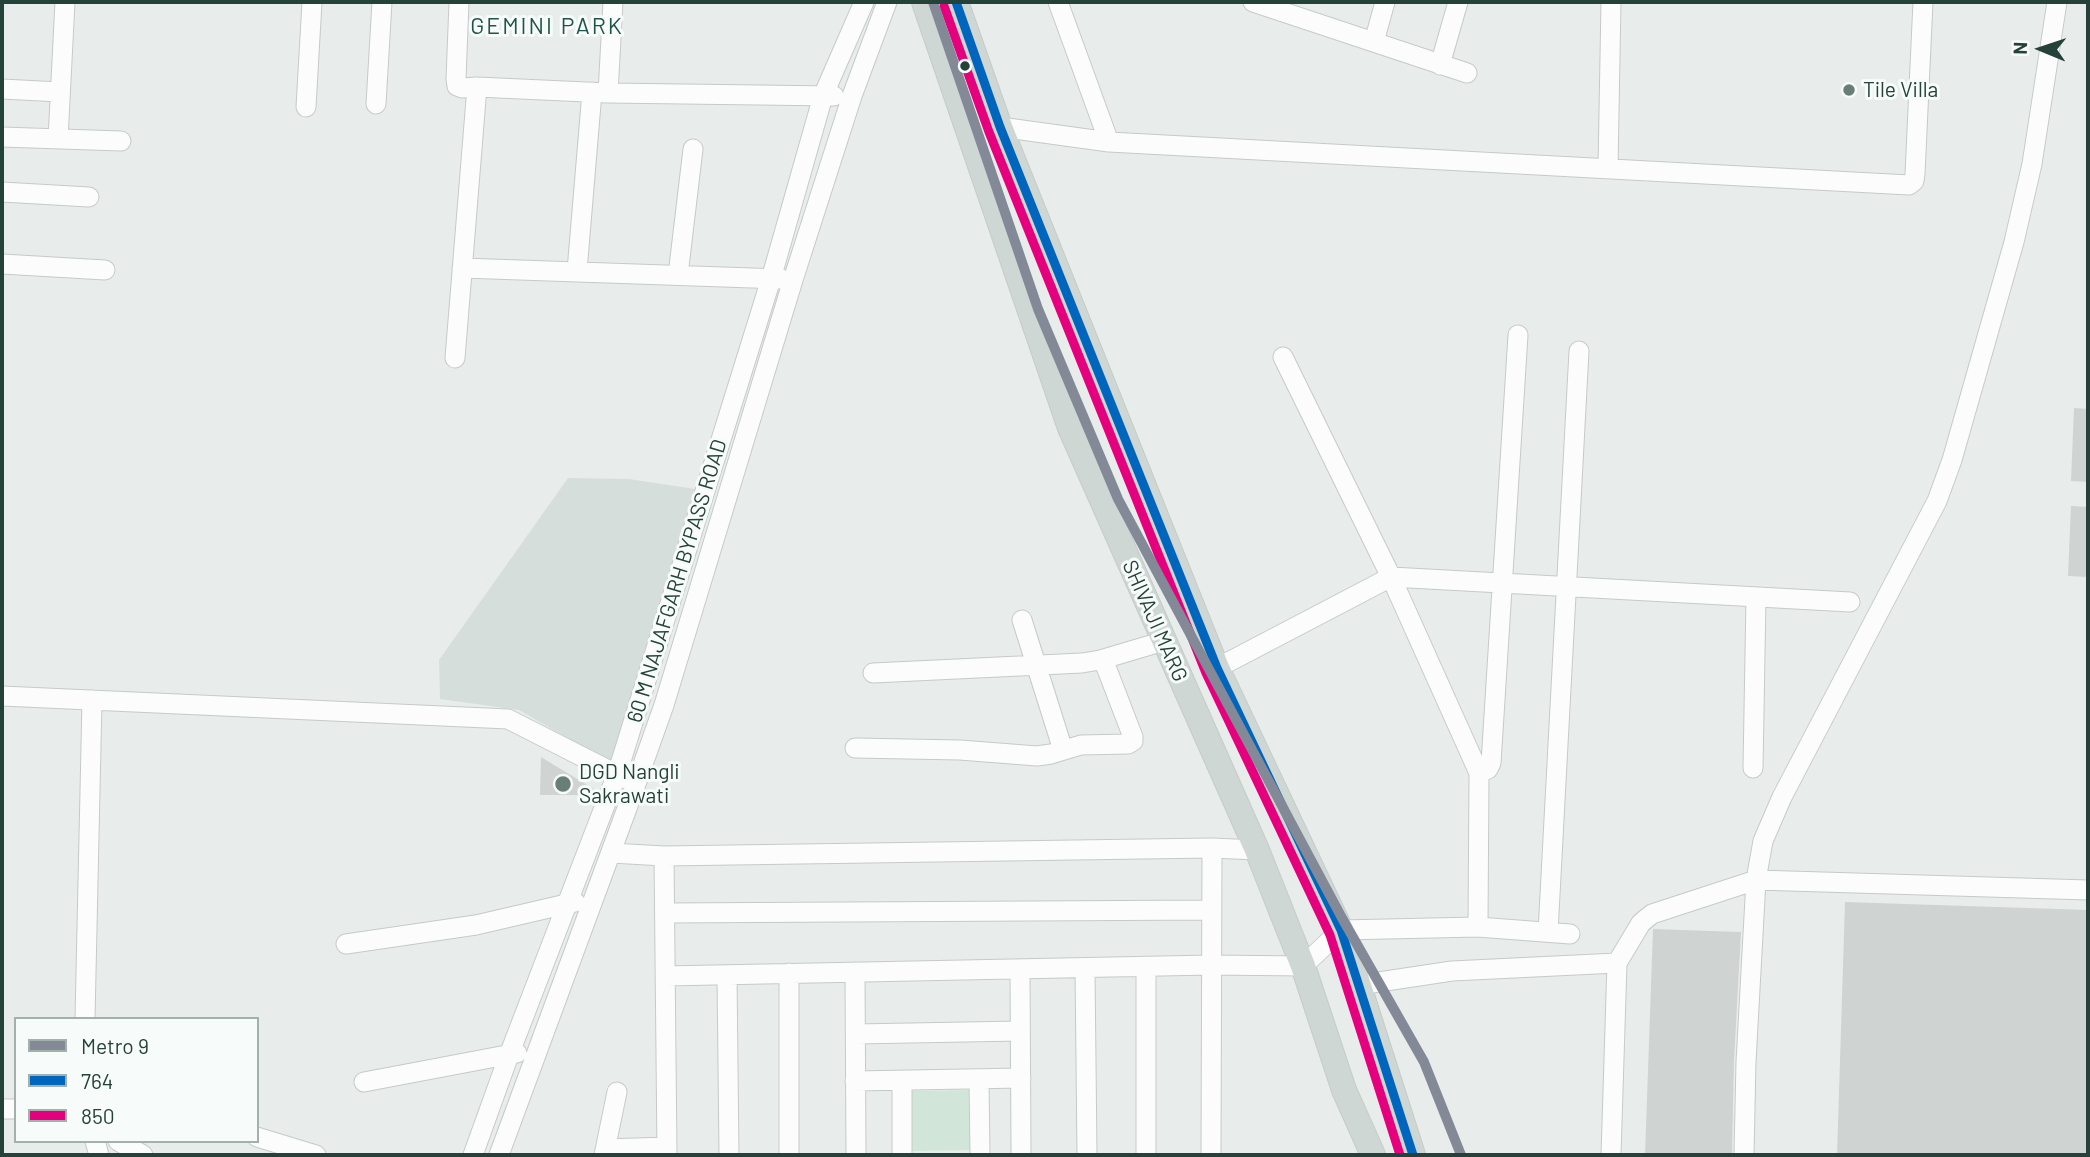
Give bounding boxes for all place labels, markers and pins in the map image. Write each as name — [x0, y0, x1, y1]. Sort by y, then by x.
unlabelled marker — [958, 59, 972, 73]
place label: Tile Villa — [1863, 77, 1938, 103]
marker: Tile Villa — [1841, 82, 1857, 98]
place label: DGD Nangli Sakrawati — [579, 759, 680, 809]
marker: DGD Nangli Sakrawati — [553, 774, 573, 794]

